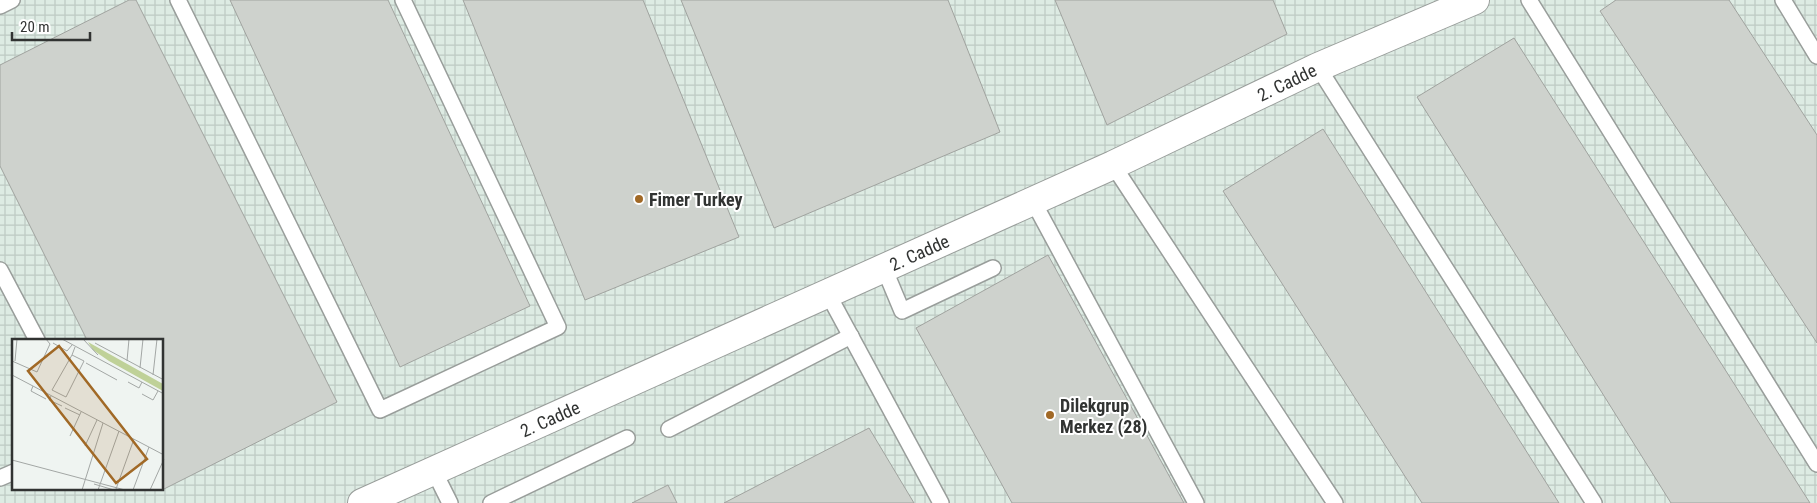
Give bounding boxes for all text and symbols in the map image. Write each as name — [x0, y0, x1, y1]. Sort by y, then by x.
scale bar — [12, 10, 90, 42]
text: 20 m — [20, 18, 50, 36]
street label: 2. Cadde — [1254, 59, 1320, 105]
place label: Fimer Turkey — [649, 189, 743, 210]
marker: Fimer Turkey — [633, 193, 645, 205]
street label: 2. Cadde — [886, 230, 952, 275]
inset map — [12, 339, 164, 490]
place label: Dilekgrup Merkez (28) — [1060, 395, 1147, 438]
street label: 2. Cadde — [517, 396, 583, 441]
marker: Dilekgrup Merkez (28) — [1044, 409, 1056, 421]

